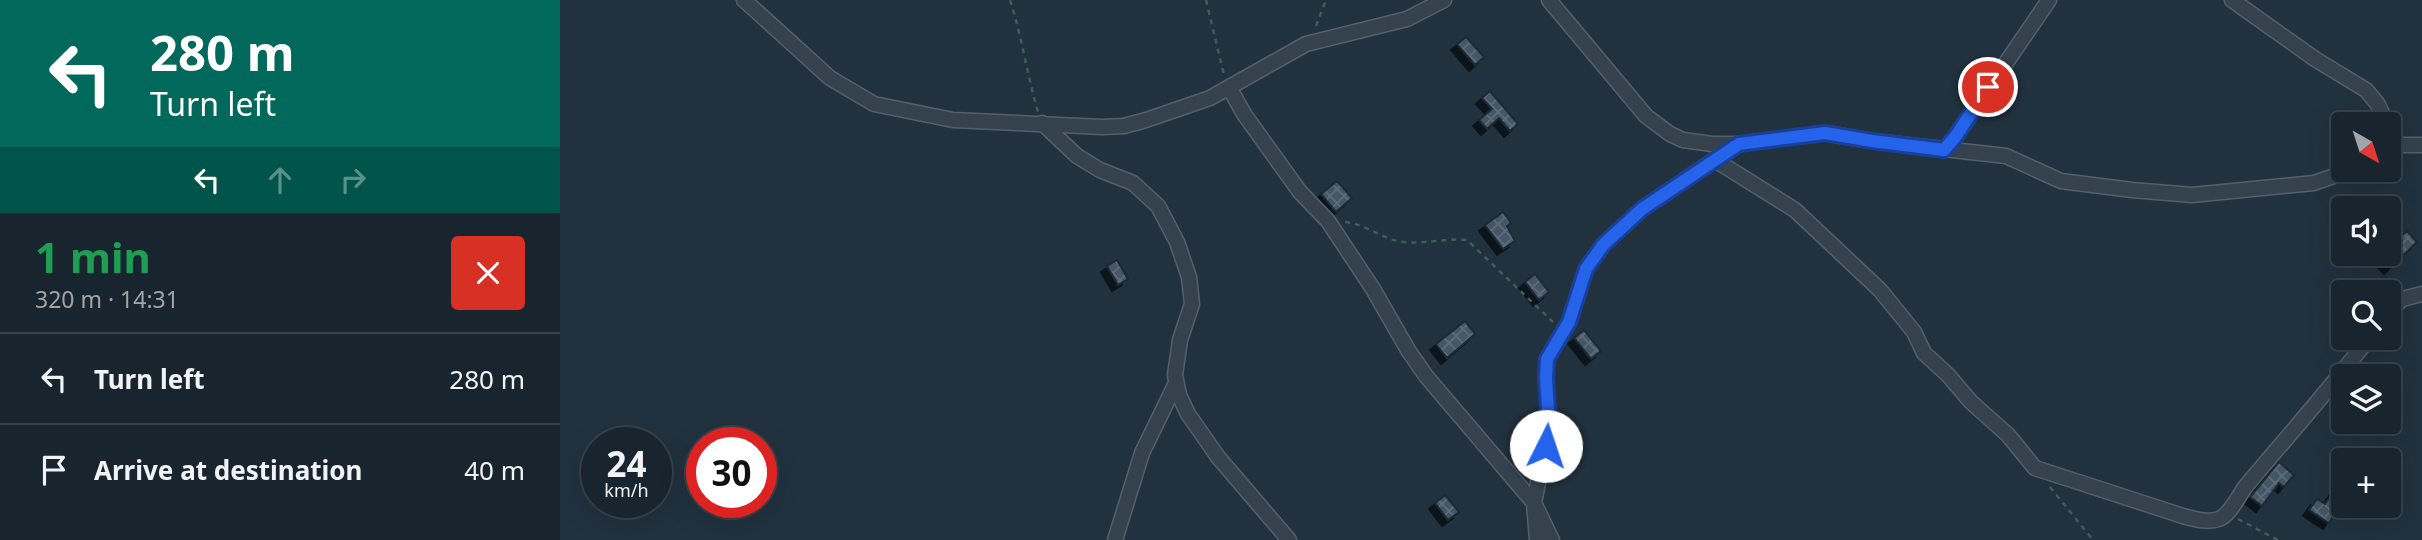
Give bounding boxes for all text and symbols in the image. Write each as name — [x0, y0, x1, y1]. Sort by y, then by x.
text: 280 m — [150, 19, 295, 85]
icon: left — [35, 28, 126, 119]
pin — [1958, 57, 2018, 117]
icon: arrive — [1969, 68, 2007, 106]
text: Turn left — [150, 82, 276, 125]
north arrow — [2331, 112, 2401, 182]
map controls — [2331, 112, 2401, 518]
icon: left — [188, 161, 226, 199]
icon: ahead — [261, 161, 299, 199]
icon: right — [334, 161, 372, 199]
button: sound — [2331, 196, 2401, 266]
text: 1 min — [35, 228, 151, 285]
button: close — [451, 236, 525, 310]
button: search — [2331, 280, 2401, 350]
text: 320 m · 14:31 — [35, 283, 179, 315]
icon: left — [35, 360, 73, 398]
text: Turn left — [94, 361, 205, 397]
text: 280 m — [449, 361, 525, 397]
button: layers — [2331, 364, 2401, 434]
position arrow — [1509, 409, 1583, 483]
speed limit sign: 30 — [686, 427, 777, 518]
text: 24 — [606, 440, 647, 487]
button: + — [2331, 448, 2401, 518]
icon: arrive — [35, 451, 73, 489]
text: Arrive at destination — [94, 452, 363, 488]
text: 40 m — [464, 452, 525, 488]
text: km/h — [604, 478, 649, 502]

